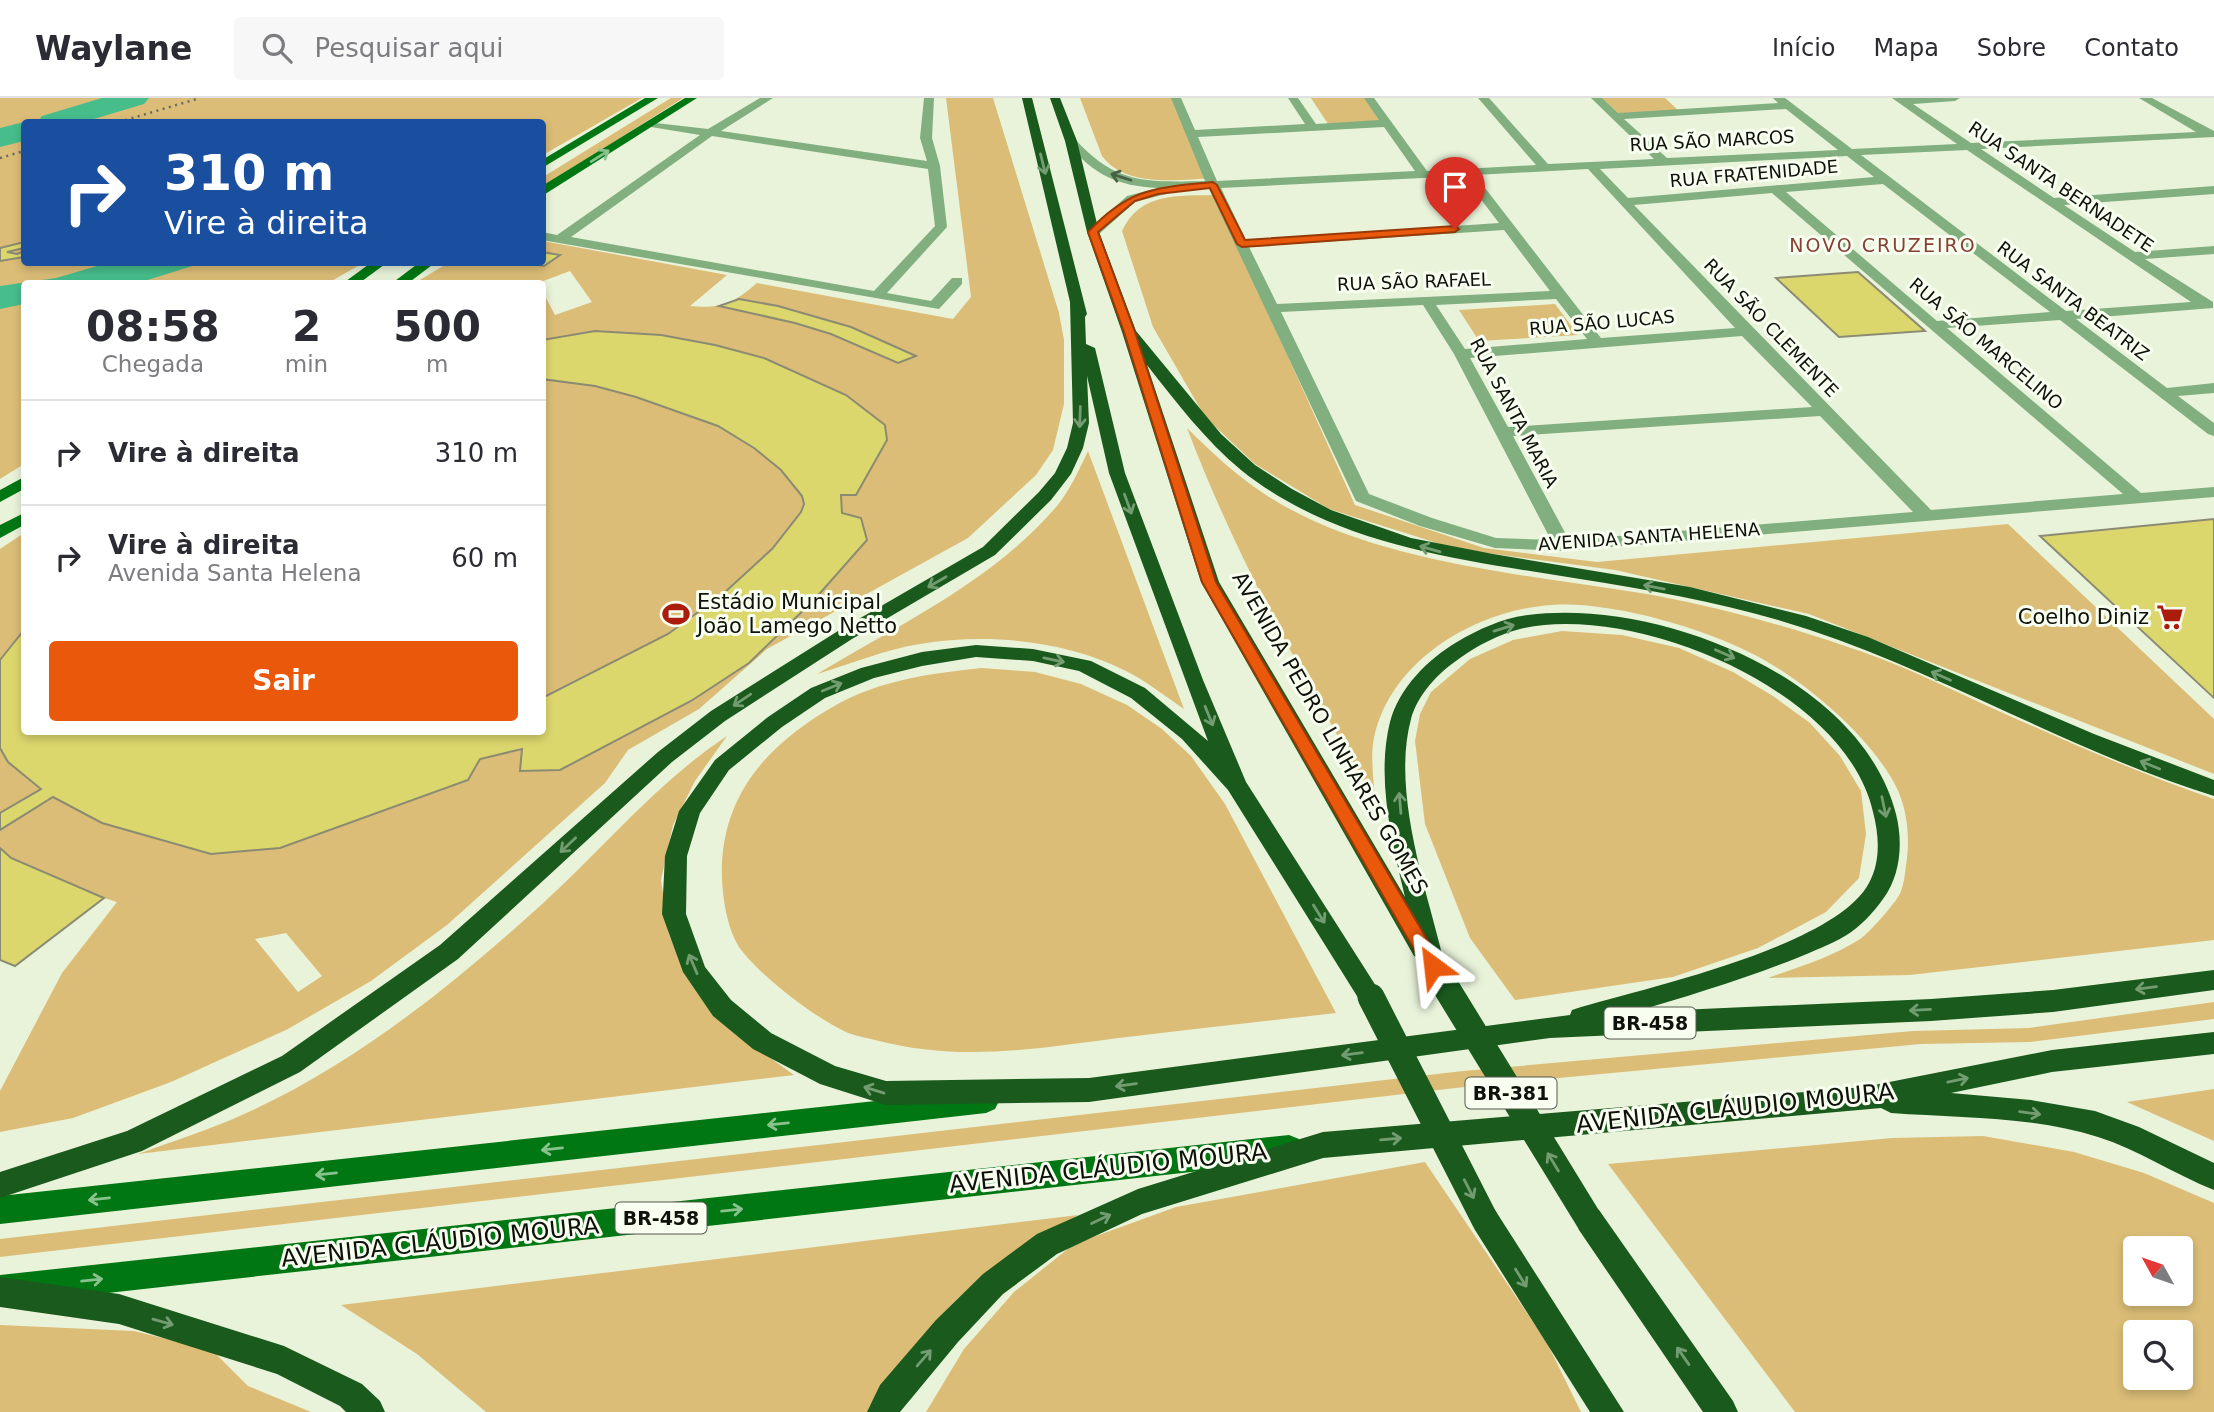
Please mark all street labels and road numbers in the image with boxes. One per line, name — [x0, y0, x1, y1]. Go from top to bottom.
street label: RUA SANTA BERNADETE — [1965, 117, 2158, 256]
street label: RUA SÃO MARCOS — [1629, 126, 1795, 155]
street label: RUA FRATENIDADE — [1669, 156, 1839, 191]
street label: RUA SANTA BEATRIZ — [1993, 237, 2153, 365]
street label: RUA SÃO CLEMENTE — [1700, 254, 1843, 401]
street label: RUA SÃO RAFAEL — [1337, 268, 1491, 295]
street label: RUA SÃO MARCELINO — [1905, 273, 2067, 414]
street label: RUA SÃO LUCAS — [1528, 306, 1676, 339]
street label: RUA SANTA MARIA — [1466, 334, 1563, 492]
street label: AVENIDA SANTA HELENA — [1537, 518, 1761, 555]
street label: AVENIDA PEDRO LINHARES GOMES — [1227, 567, 1433, 899]
road number: BR-458 — [1604, 1007, 1696, 1038]
street label: AVENIDA CLÁUDIO MOURA — [1574, 1076, 1896, 1139]
road number: BR-381 — [1466, 1077, 1556, 1108]
street label: AVENIDA CLÁUDIO MOURA — [947, 1136, 1269, 1199]
road number: BR-458 — [616, 1202, 706, 1234]
street label: AVENIDA CLÁUDIO MOURA — [279, 1210, 601, 1273]

